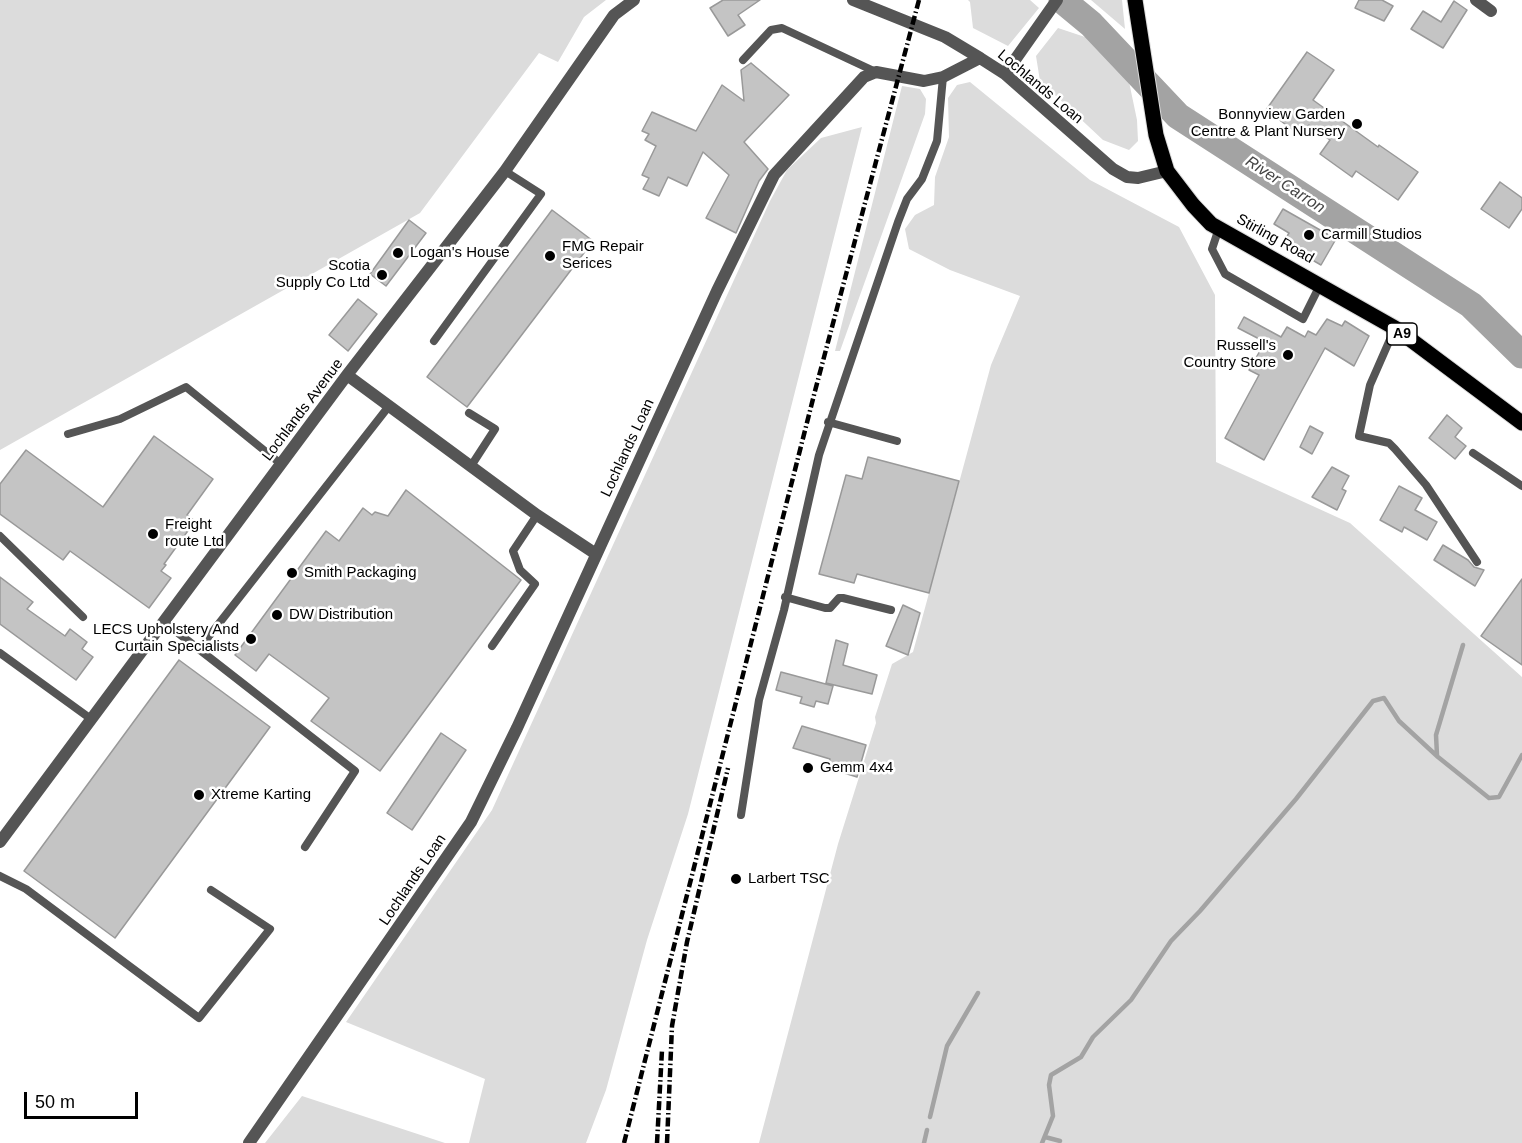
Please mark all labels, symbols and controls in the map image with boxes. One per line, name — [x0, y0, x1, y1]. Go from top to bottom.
street label: Lochlands Loan — [994, 46, 1086, 128]
place label: Bonnyview Garden Centre & Plant Nursery — [1191, 106, 1345, 141]
marker: Bonnyview Garden Centre & Plant Nursery — [1350, 117, 1364, 131]
water label: River Carron — [1242, 152, 1328, 218]
street label: Stirling Road — [1233, 210, 1317, 268]
place label: Carmill Studios — [1321, 226, 1422, 244]
marker: Carmill Studios — [1302, 228, 1316, 242]
place label: FMG Repair Serices — [562, 238, 644, 273]
place label: Logan's House — [410, 244, 510, 262]
marker: Logan's House — [391, 246, 405, 260]
marker: FMG Repair Serices — [543, 249, 557, 263]
place label: Scotia Supply Co Ltd — [276, 257, 370, 292]
marker: Scotia Supply Co Ltd — [375, 268, 389, 282]
road number: A9 — [1387, 323, 1417, 345]
place label: Russell's Country Store — [1183, 337, 1276, 372]
marker: Russell's Country Store — [1281, 348, 1295, 362]
street label: Lochlands Avenue — [259, 355, 347, 465]
street label: Lochlands Loan — [597, 396, 659, 500]
place label: Freight route Ltd — [165, 516, 224, 551]
marker: Freight route Ltd — [146, 527, 160, 541]
place label: Smith Packaging — [304, 564, 417, 582]
marker: Smith Packaging — [285, 566, 299, 580]
place label: DW Distribution — [289, 606, 393, 624]
marker: DW Distribution — [270, 608, 284, 622]
place label: LECS Upholstery And Curtain Specialists — [93, 621, 239, 656]
marker: LECS Upholstery And Curtain Specialists — [244, 632, 258, 646]
place label: Gemm 4x4 — [820, 759, 893, 777]
marker: Gemm 4x4 — [801, 761, 815, 775]
place label: Xtreme Karting — [211, 786, 311, 804]
marker: Xtreme Karting — [192, 788, 206, 802]
street label: Lochlands Loan — [376, 831, 450, 929]
place label: Larbert TSC — [748, 870, 830, 888]
marker: Larbert TSC — [729, 872, 743, 886]
scale bar — [27, 1080, 141, 1118]
text: 50 m — [35, 1092, 75, 1112]

